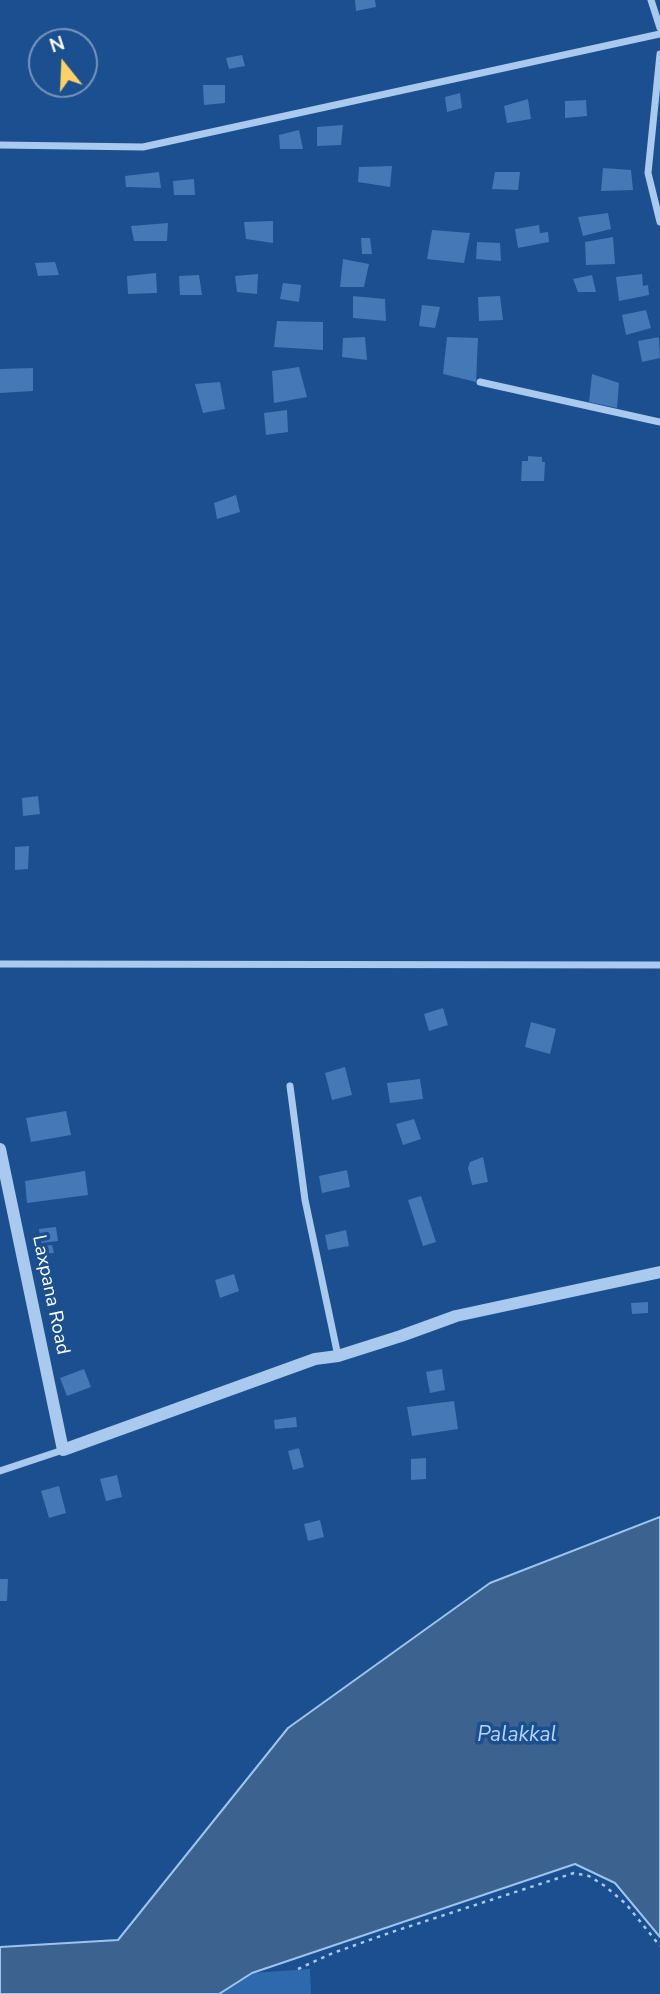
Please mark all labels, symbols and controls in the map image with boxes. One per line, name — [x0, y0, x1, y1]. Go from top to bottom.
north arrow — [28, 28, 98, 98]
text: N — [46, 30, 68, 59]
street label: Laxpana Road — [26, 1233, 74, 1357]
water label: Palakkal — [477, 1723, 557, 1749]

